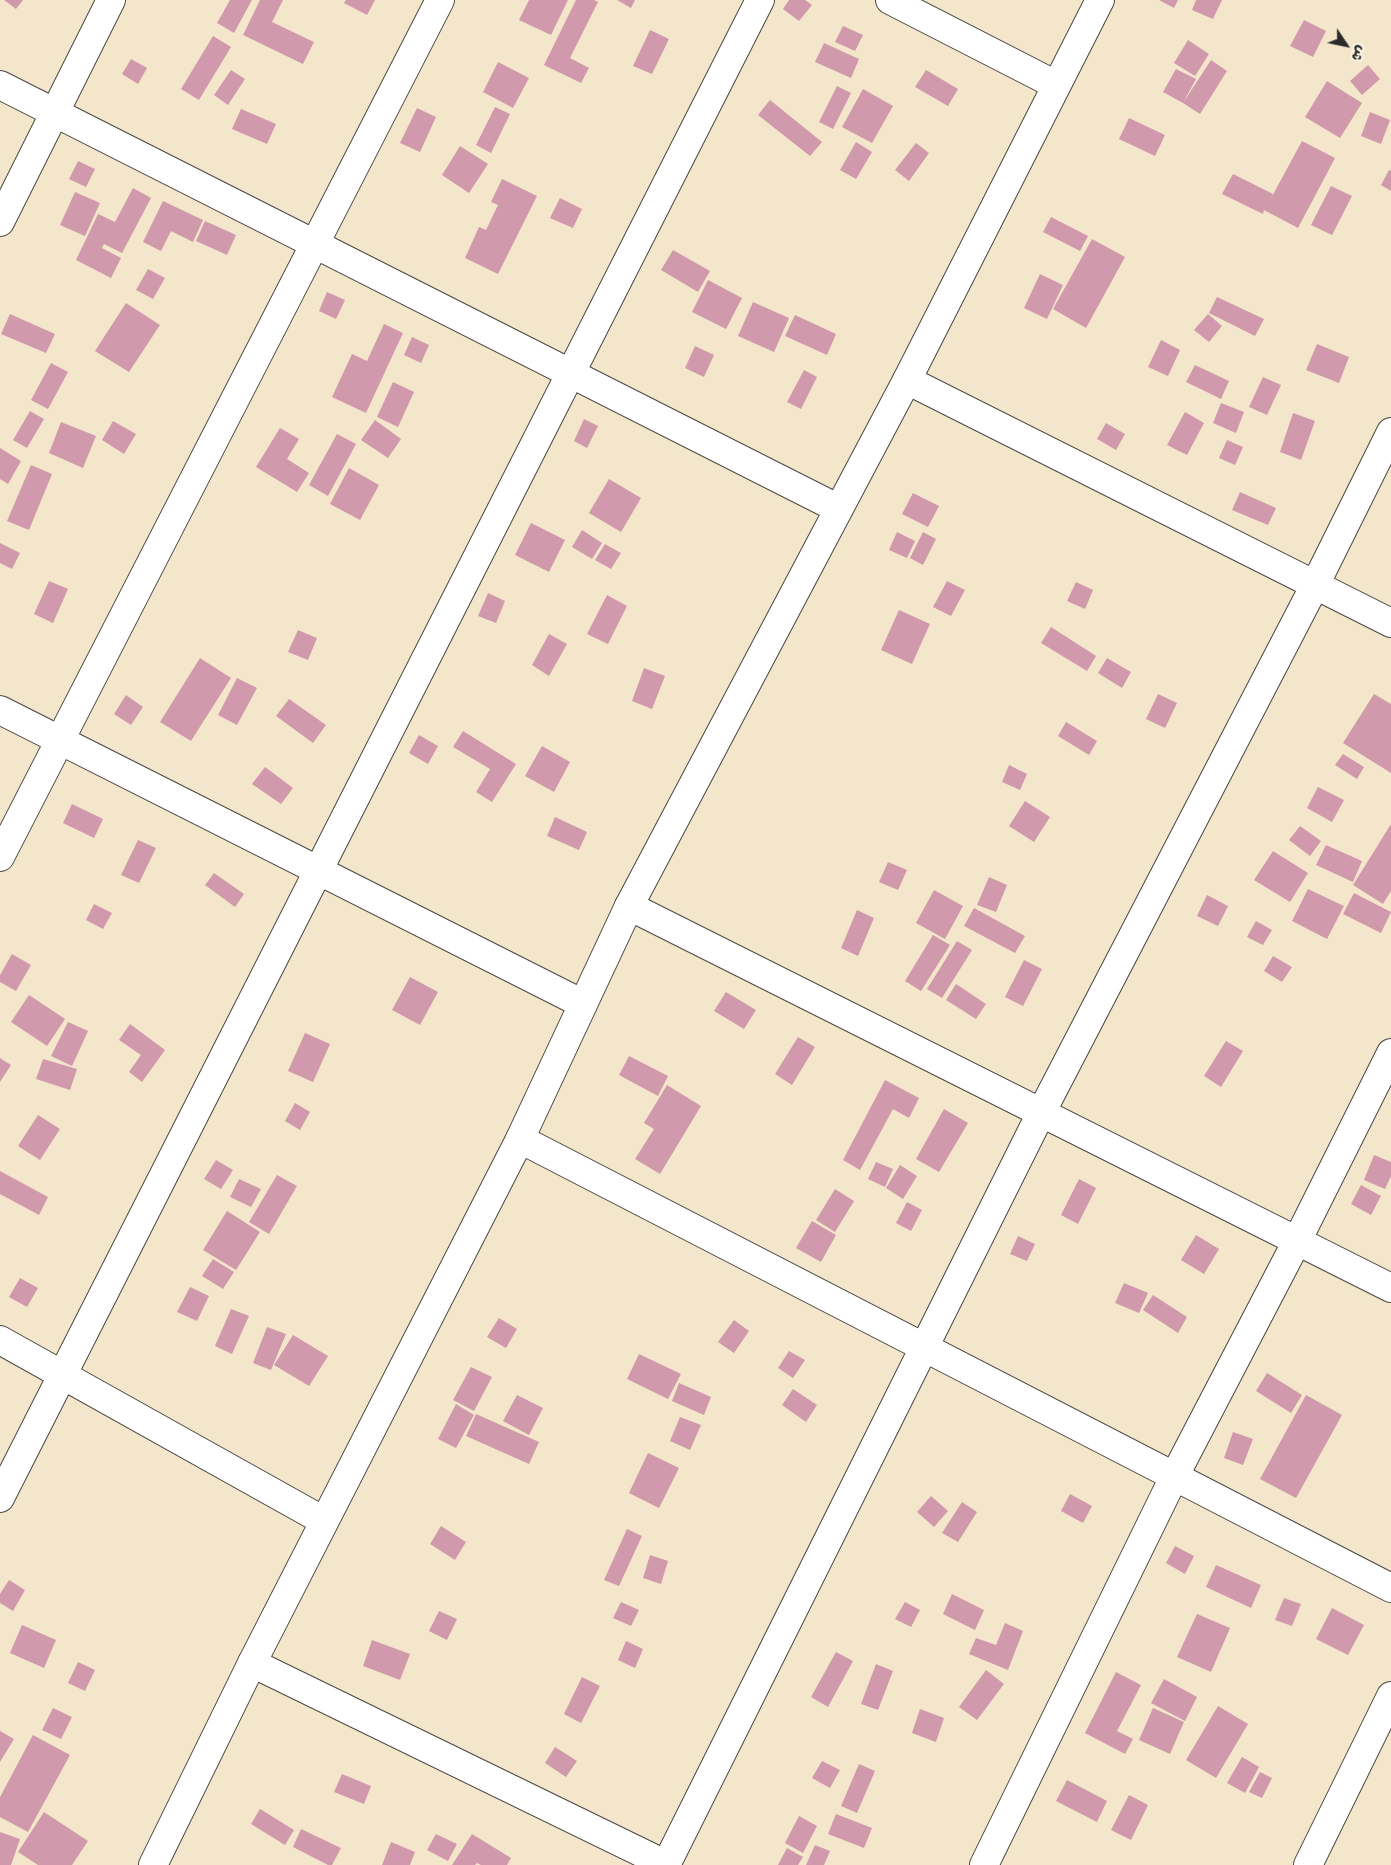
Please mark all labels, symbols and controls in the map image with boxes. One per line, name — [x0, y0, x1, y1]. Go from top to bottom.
north arrow — [1321, 20, 1371, 70]
text: ش — [1347, 43, 1370, 65]

